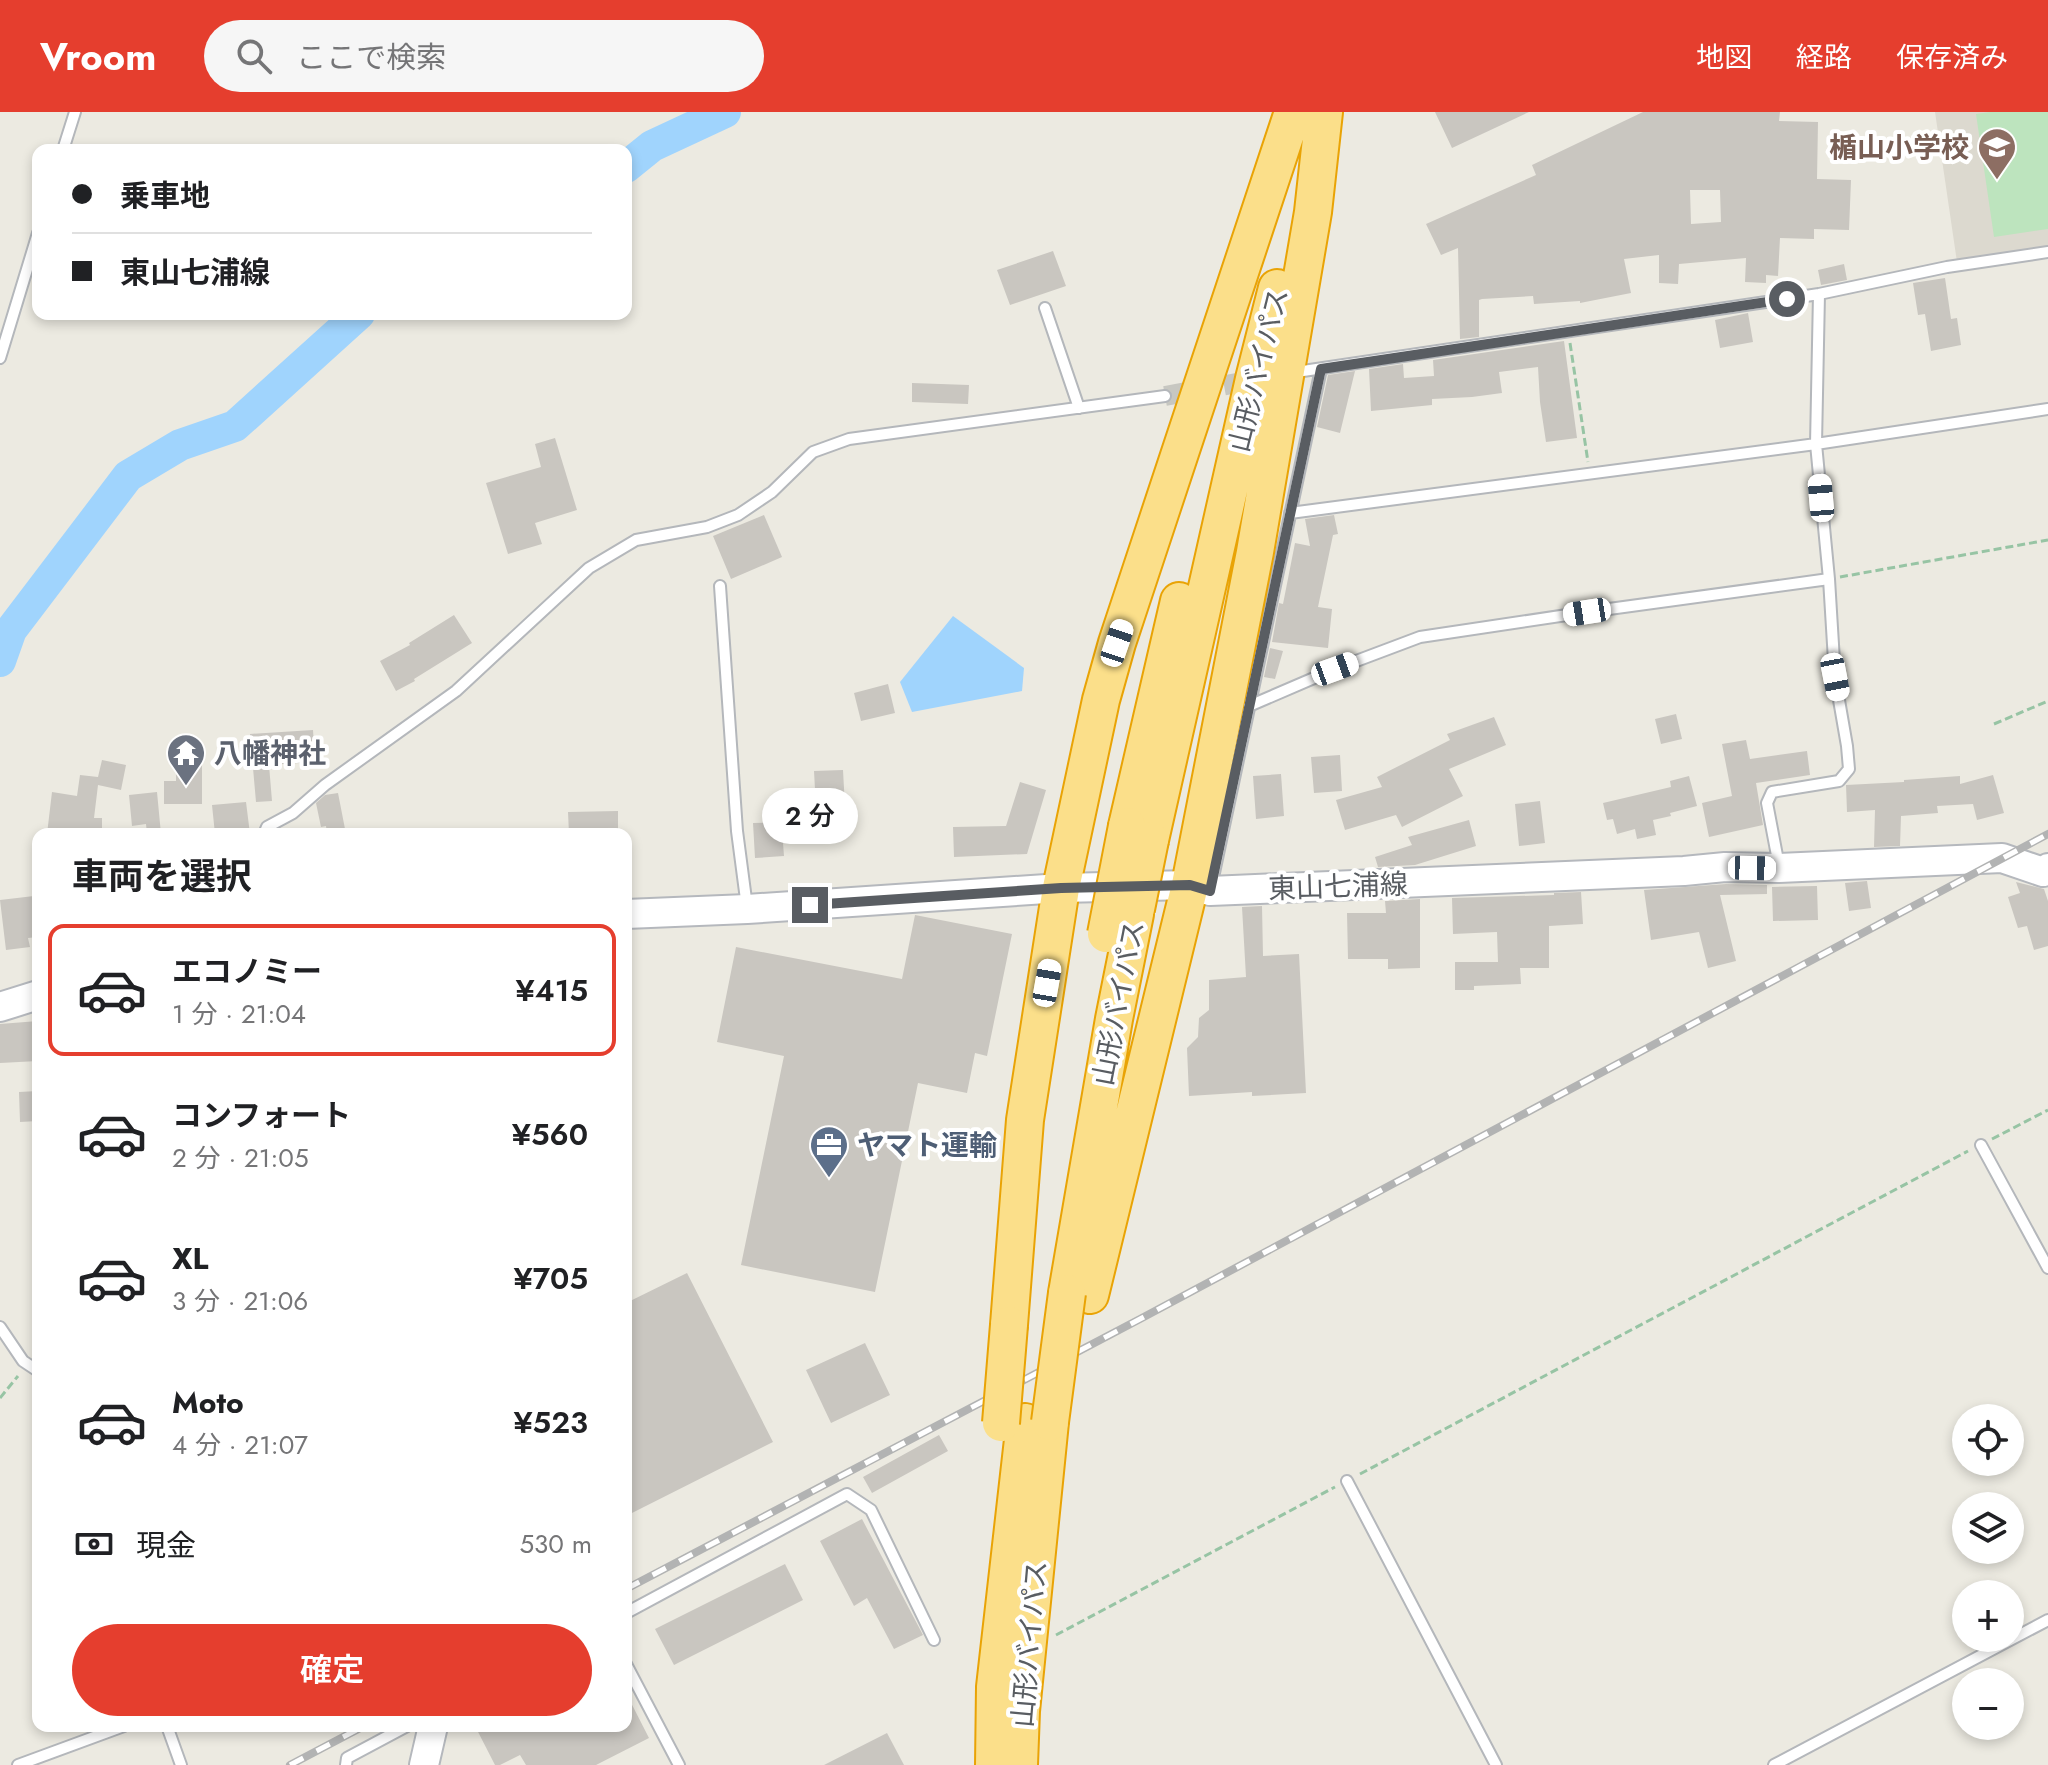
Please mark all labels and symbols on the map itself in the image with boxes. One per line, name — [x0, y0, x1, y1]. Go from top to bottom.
school or university icon: 楯山小学校 — [1976, 126, 2018, 181]
place label: 楯山小学校 — [1829, 127, 1969, 168]
route start — [1769, 281, 1805, 317]
street label: 山形バイパス — [1218, 284, 1299, 456]
car — [1807, 473, 1835, 523]
car — [1561, 596, 1613, 628]
car — [1098, 616, 1136, 670]
car — [1308, 650, 1362, 688]
car — [1819, 651, 1851, 703]
temple icon: 八幡神社 — [165, 732, 207, 787]
place label: 八幡神社 — [214, 733, 326, 774]
callout: 2 分 — [762, 789, 858, 845]
car — [1728, 856, 1776, 880]
street label: 東山七浦線 — [1267, 864, 1409, 909]
route end — [792, 887, 828, 923]
street label: 山形バイパス — [1082, 917, 1155, 1089]
car — [1031, 957, 1063, 1009]
office icon: ヤマト運輸 — [808, 1124, 850, 1179]
place label: ヤマト運輸 — [857, 1125, 997, 1166]
street label: 山形バイパス — [1002, 1559, 1057, 1729]

